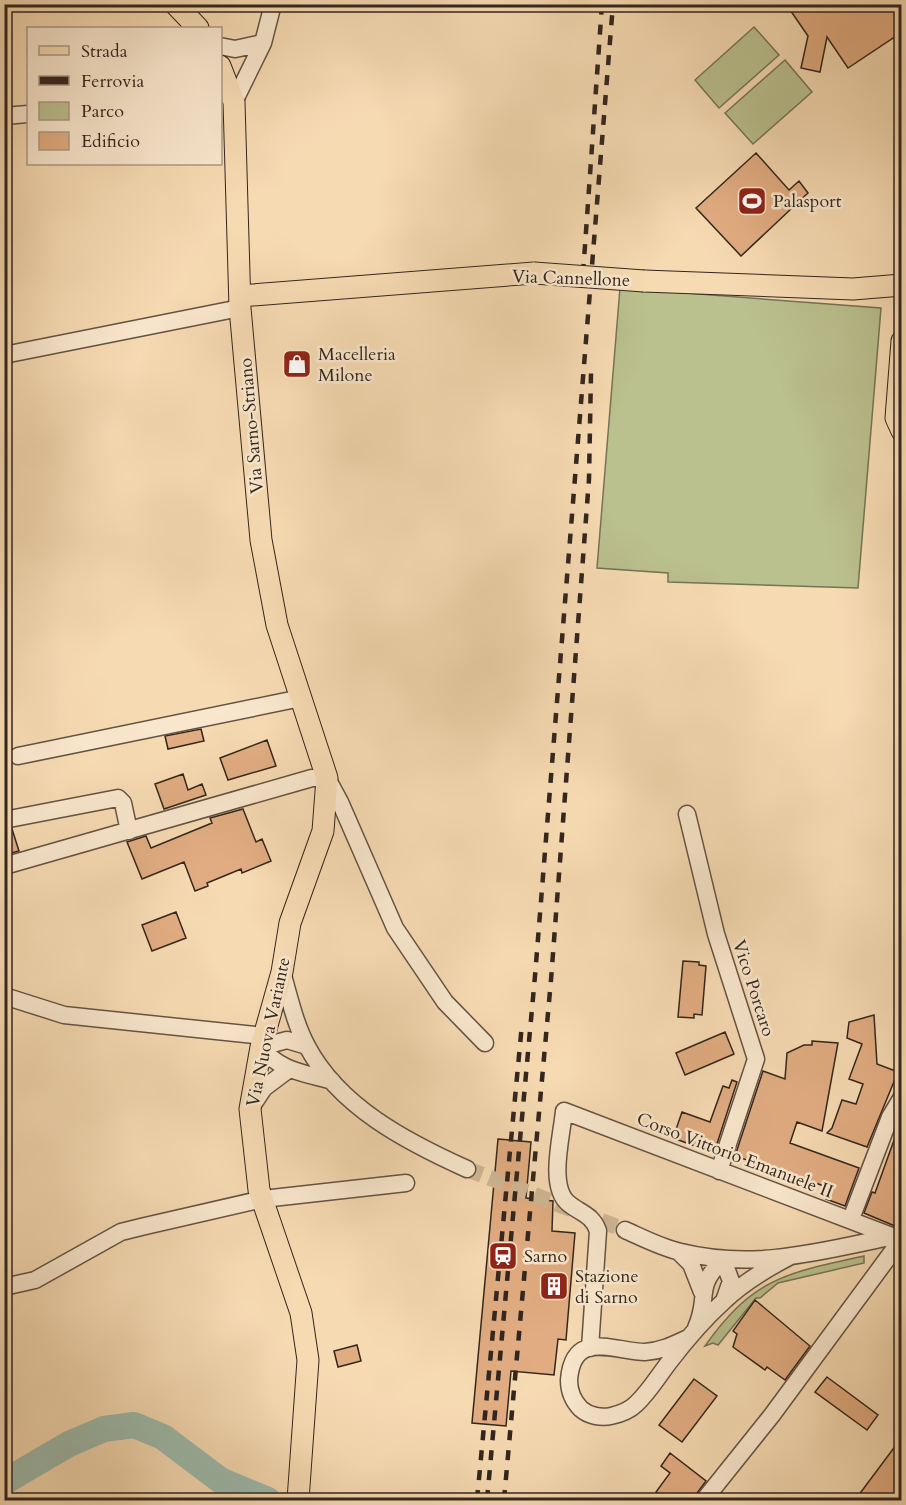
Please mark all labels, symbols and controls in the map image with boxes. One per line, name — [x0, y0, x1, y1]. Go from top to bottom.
legend — [27, 27, 222, 165]
text: Strada — [81, 39, 128, 64]
text: Ferrovia — [81, 69, 144, 94]
text: Parco — [81, 99, 124, 124]
text: Edificio — [81, 129, 140, 154]
sports icon: Palasport — [736, 185, 768, 217]
place label: Palasport — [773, 189, 842, 214]
street label: Via Cannellone — [511, 264, 631, 293]
place label: Macelleria Milone — [318, 342, 396, 388]
shop icon: Macelleria Milone — [281, 348, 313, 380]
street label: Via Sarno-Striano — [233, 357, 270, 495]
street label: Vico Porcaro — [726, 937, 781, 1040]
street label: Via Nuova Variante — [240, 955, 297, 1109]
street label: Corso Vittorio Emanuele II — [633, 1106, 837, 1204]
station icon: Sarno — [487, 1240, 519, 1272]
place label: Sarno — [524, 1244, 568, 1269]
place label: Stazione di Sarno — [575, 1264, 639, 1310]
building icon: Stazione di Sarno — [538, 1270, 570, 1302]

